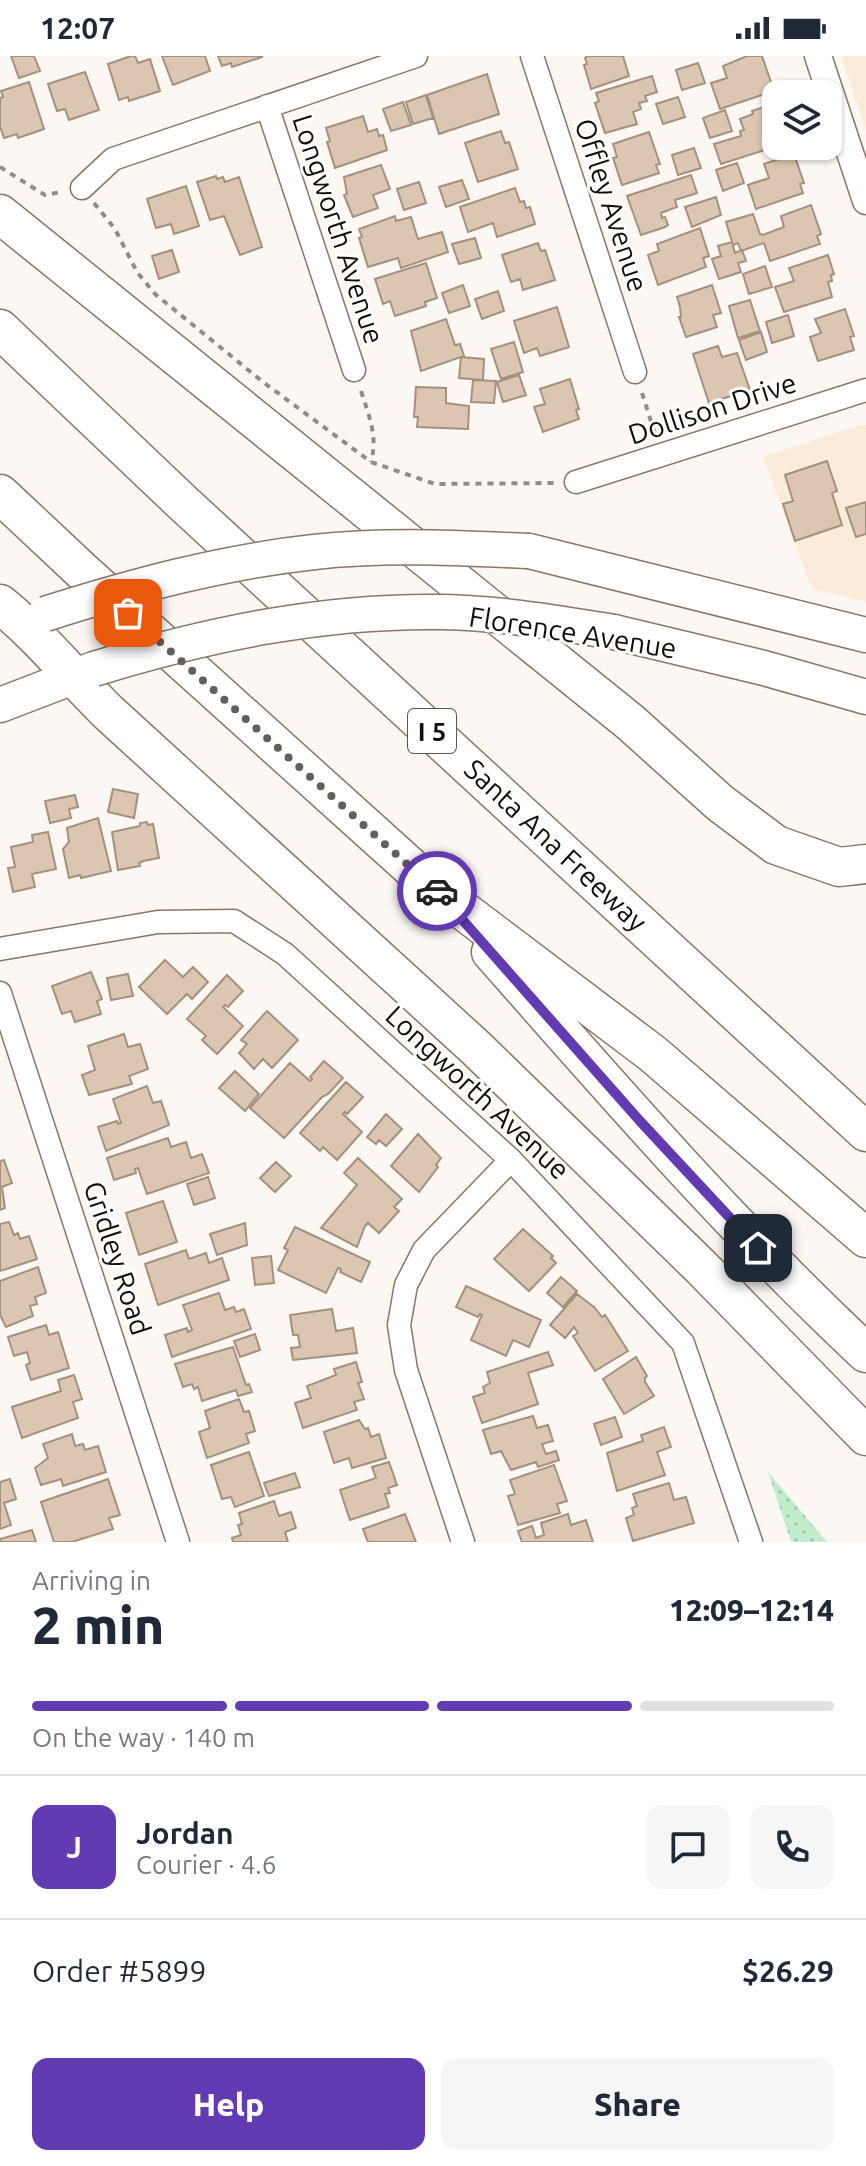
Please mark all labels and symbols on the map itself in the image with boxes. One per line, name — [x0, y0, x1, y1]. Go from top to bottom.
street label: Longworth Avenue — [287, 110, 391, 348]
street label: Offley Avenue — [569, 115, 655, 295]
street label: Dollison Drive — [624, 366, 800, 450]
pin — [94, 579, 162, 647]
street label: Florence Avenue — [467, 600, 679, 664]
road number: I 5 — [408, 709, 456, 753]
street label: Santa Ana Freeway — [459, 753, 653, 937]
courier — [397, 851, 477, 931]
street label: Longworth Avenue — [380, 999, 576, 1185]
street label: Gridley Road — [79, 1177, 157, 1339]
pin — [724, 1214, 792, 1282]

